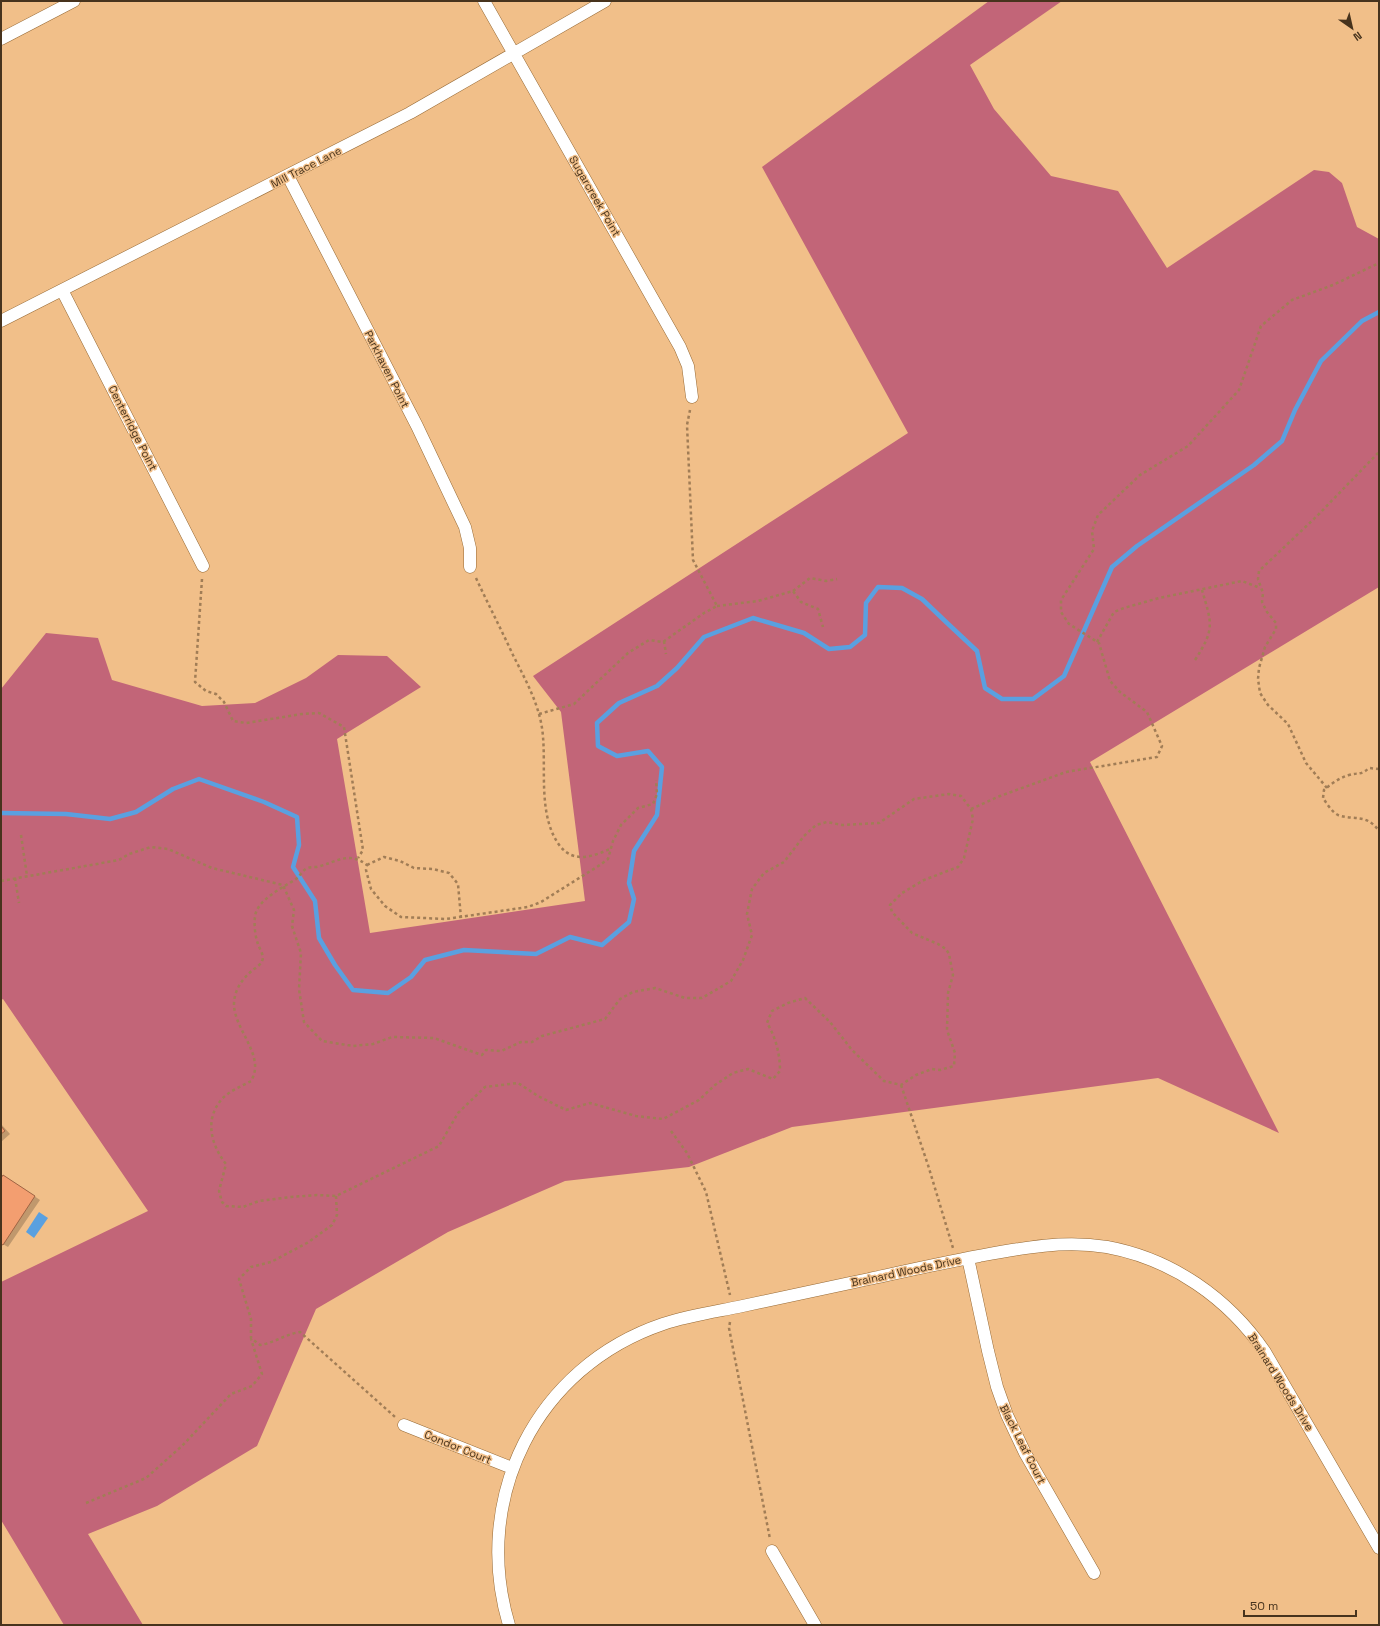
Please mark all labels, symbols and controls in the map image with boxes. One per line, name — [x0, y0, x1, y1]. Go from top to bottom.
north arrow — [1332, 8, 1372, 48]
text: N — [1351, 28, 1365, 44]
street label: Mill Trace Lane — [268, 143, 344, 191]
street label: Sugarcreek Point — [566, 153, 624, 239]
street label: Parkhaven Point — [361, 328, 413, 410]
street label: Centerridge Point — [106, 383, 160, 473]
street label: Brainard Woods Drive — [850, 1252, 962, 1290]
street label: Brainard Woods Drive — [1245, 1331, 1317, 1433]
street label: Black Leaf Court — [997, 1402, 1049, 1486]
street label: Condor Court — [422, 1427, 494, 1467]
scale bar — [1244, 1592, 1356, 1618]
text: 50 m — [1250, 1598, 1278, 1614]

